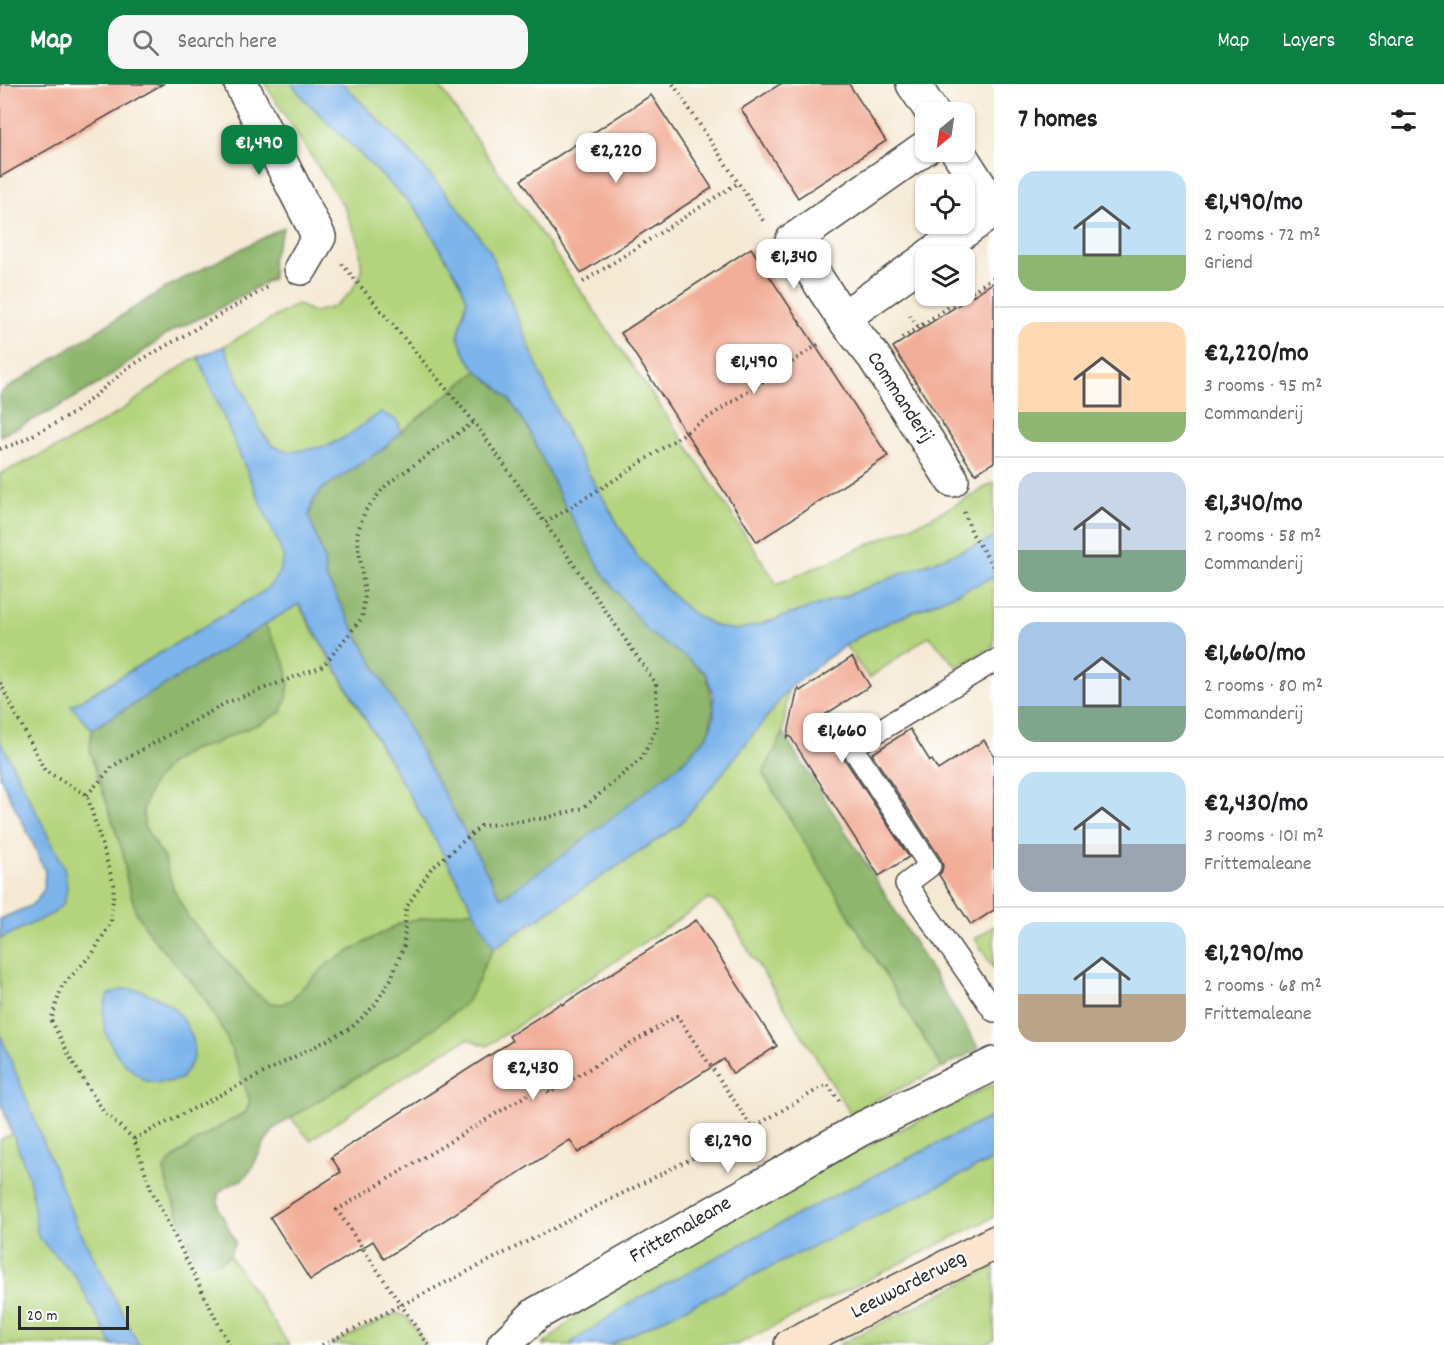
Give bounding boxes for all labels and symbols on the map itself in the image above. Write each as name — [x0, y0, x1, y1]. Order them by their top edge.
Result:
north arrow — [915, 102, 975, 162]
pin: €1,490 — [210, 125, 308, 176]
pin: €2,220 — [567, 133, 665, 184]
pin: €1,340 — [745, 239, 843, 290]
pin: €1,490 — [705, 344, 803, 395]
street label: Commanderij — [858, 346, 940, 450]
pin: €1,660 — [793, 713, 891, 764]
pin: €2,430 — [484, 1050, 582, 1101]
pin: €1,290 — [679, 1123, 777, 1174]
street label: Frittemaleane — [625, 1190, 737, 1272]
street label: Leeuwarderweg — [846, 1244, 972, 1328]
scale bar — [18, 1303, 129, 1330]

